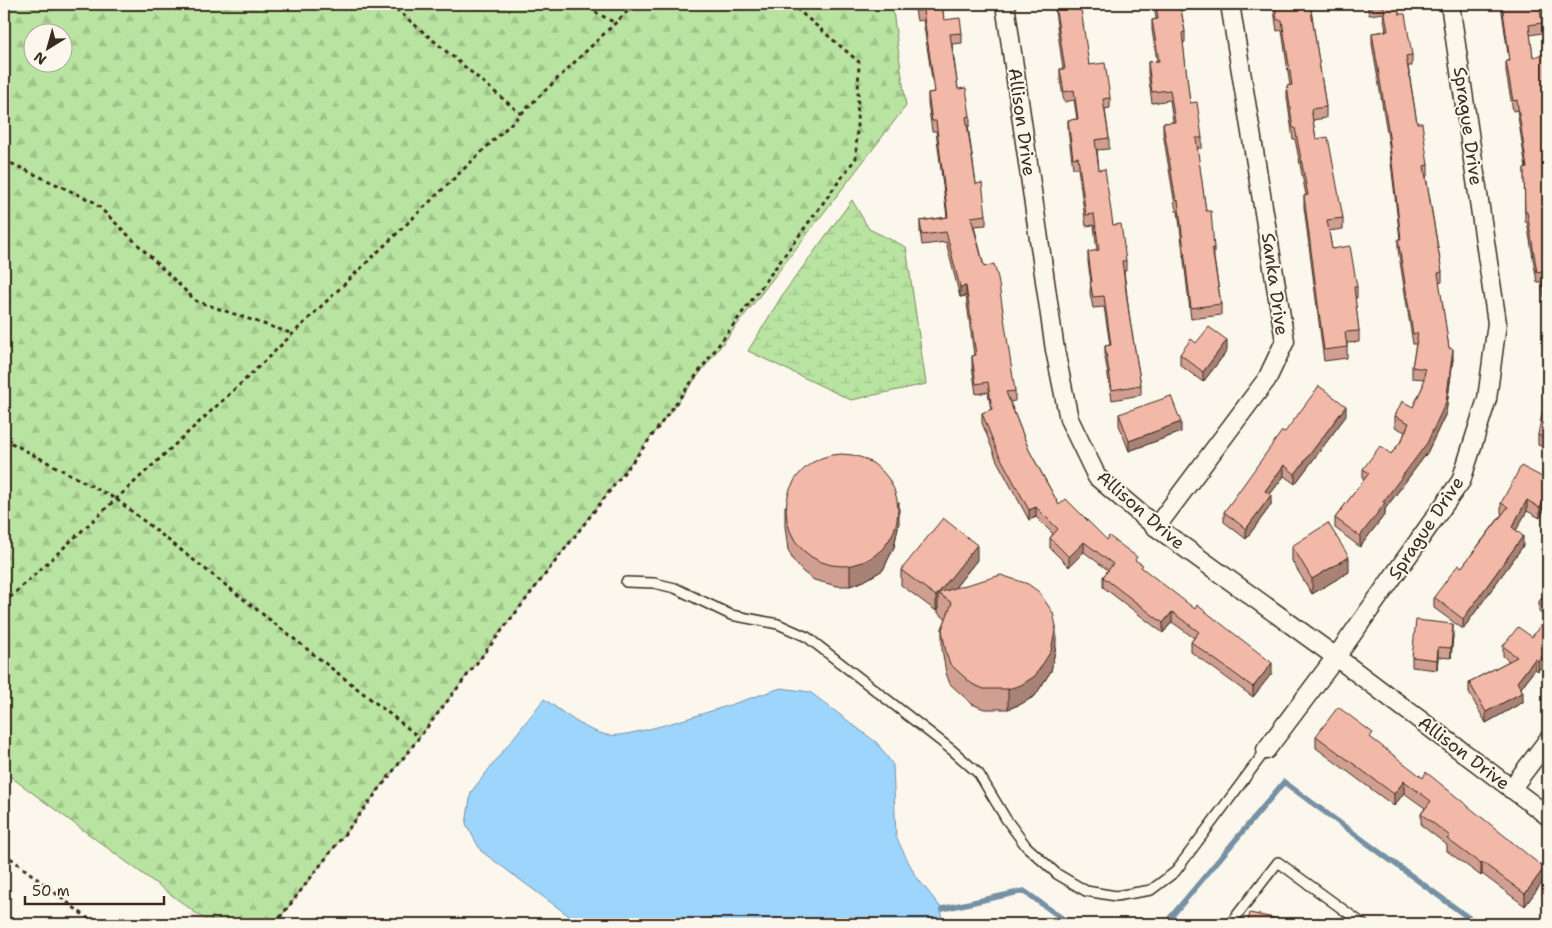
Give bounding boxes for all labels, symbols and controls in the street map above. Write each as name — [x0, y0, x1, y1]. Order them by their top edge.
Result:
north arrow — [22, 22, 72, 72]
text: N — [30, 48, 50, 69]
street label: Sprague Drive — [1448, 65, 1488, 187]
street label: Allison Drive — [1003, 66, 1041, 178]
street label: Sanka Drive — [1256, 231, 1294, 337]
street label: Allison Drive — [1092, 465, 1190, 555]
street label: Sprague Drive — [1383, 472, 1469, 584]
street label: Allison Drive — [1413, 711, 1515, 795]
scale bar — [25, 873, 164, 905]
text: 50 m — [32, 881, 70, 901]

